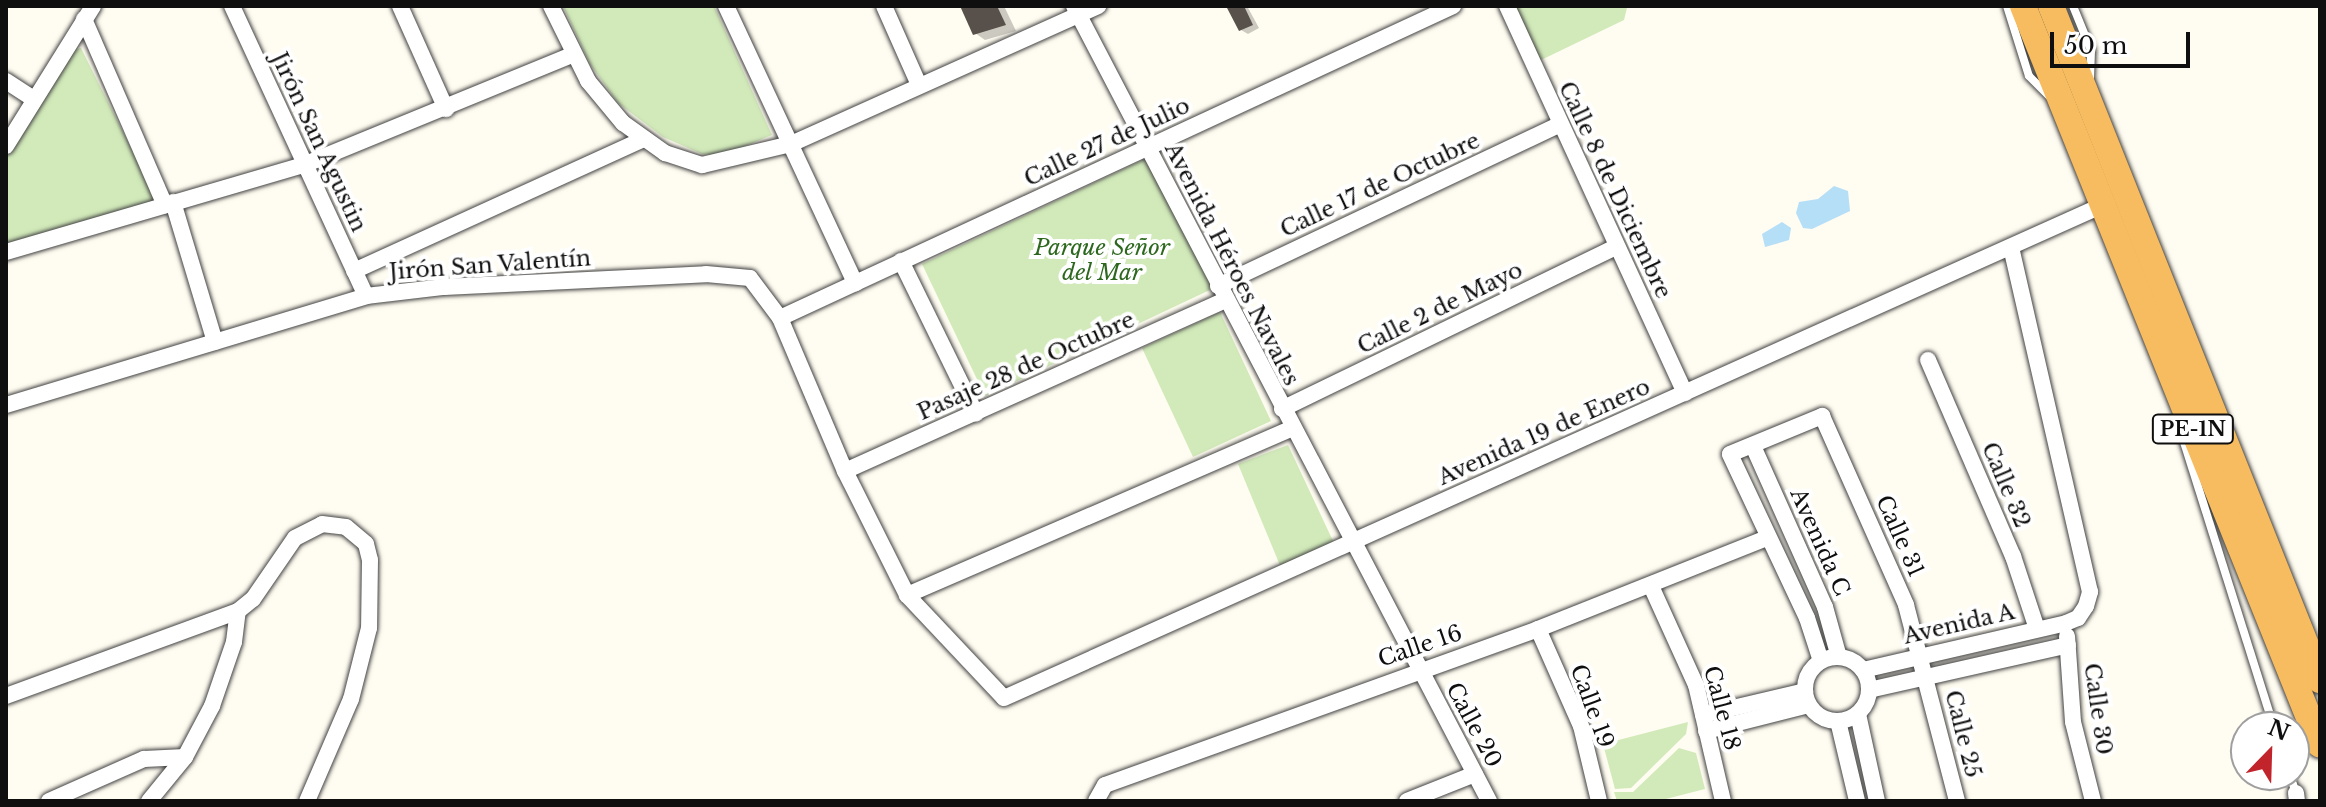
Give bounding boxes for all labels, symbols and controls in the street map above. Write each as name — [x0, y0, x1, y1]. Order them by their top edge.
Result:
scale bar — [2054, 16, 2194, 66]
text: 50 m — [2064, 31, 2127, 60]
street label: Jirón San Agustin — [266, 48, 372, 236]
street label: Calle 8 de Diciembre — [1553, 77, 1677, 303]
street label: Calle 27 de Julio — [1020, 92, 1194, 192]
street label: Calle 17 de Octubre — [1276, 127, 1484, 243]
street label: Avenida Héroes Navales — [1159, 138, 1305, 390]
park label: Parque Señor del Mar — [1034, 234, 1170, 286]
street label: Jirón San Valentín — [388, 245, 592, 285]
street label: Calle 2 de Mayo — [1353, 257, 1527, 359]
street label: Pasaje 28 de Octubre — [913, 306, 1139, 426]
street label: Avenida 19 de Enero — [1434, 373, 1654, 491]
road number: PE-1N — [2151, 413, 2235, 445]
street label: Calle 32 — [1976, 438, 2036, 532]
street label: Avenida C — [1785, 484, 1855, 600]
street label: Calle 31 — [1870, 491, 1930, 581]
street label: Avenida A — [1900, 598, 2018, 650]
street label: Calle 16 — [1375, 619, 1465, 673]
street label: Calle 19 — [1565, 661, 1619, 751]
street label: Calle 30 — [2079, 661, 2117, 757]
street label: Calle 18 — [1698, 663, 1746, 753]
street label: Calle 20 — [1441, 678, 1507, 772]
street label: Calle 25 — [1939, 688, 1987, 780]
north arrow — [2230, 711, 2310, 791]
text: N — [2264, 714, 2294, 747]

